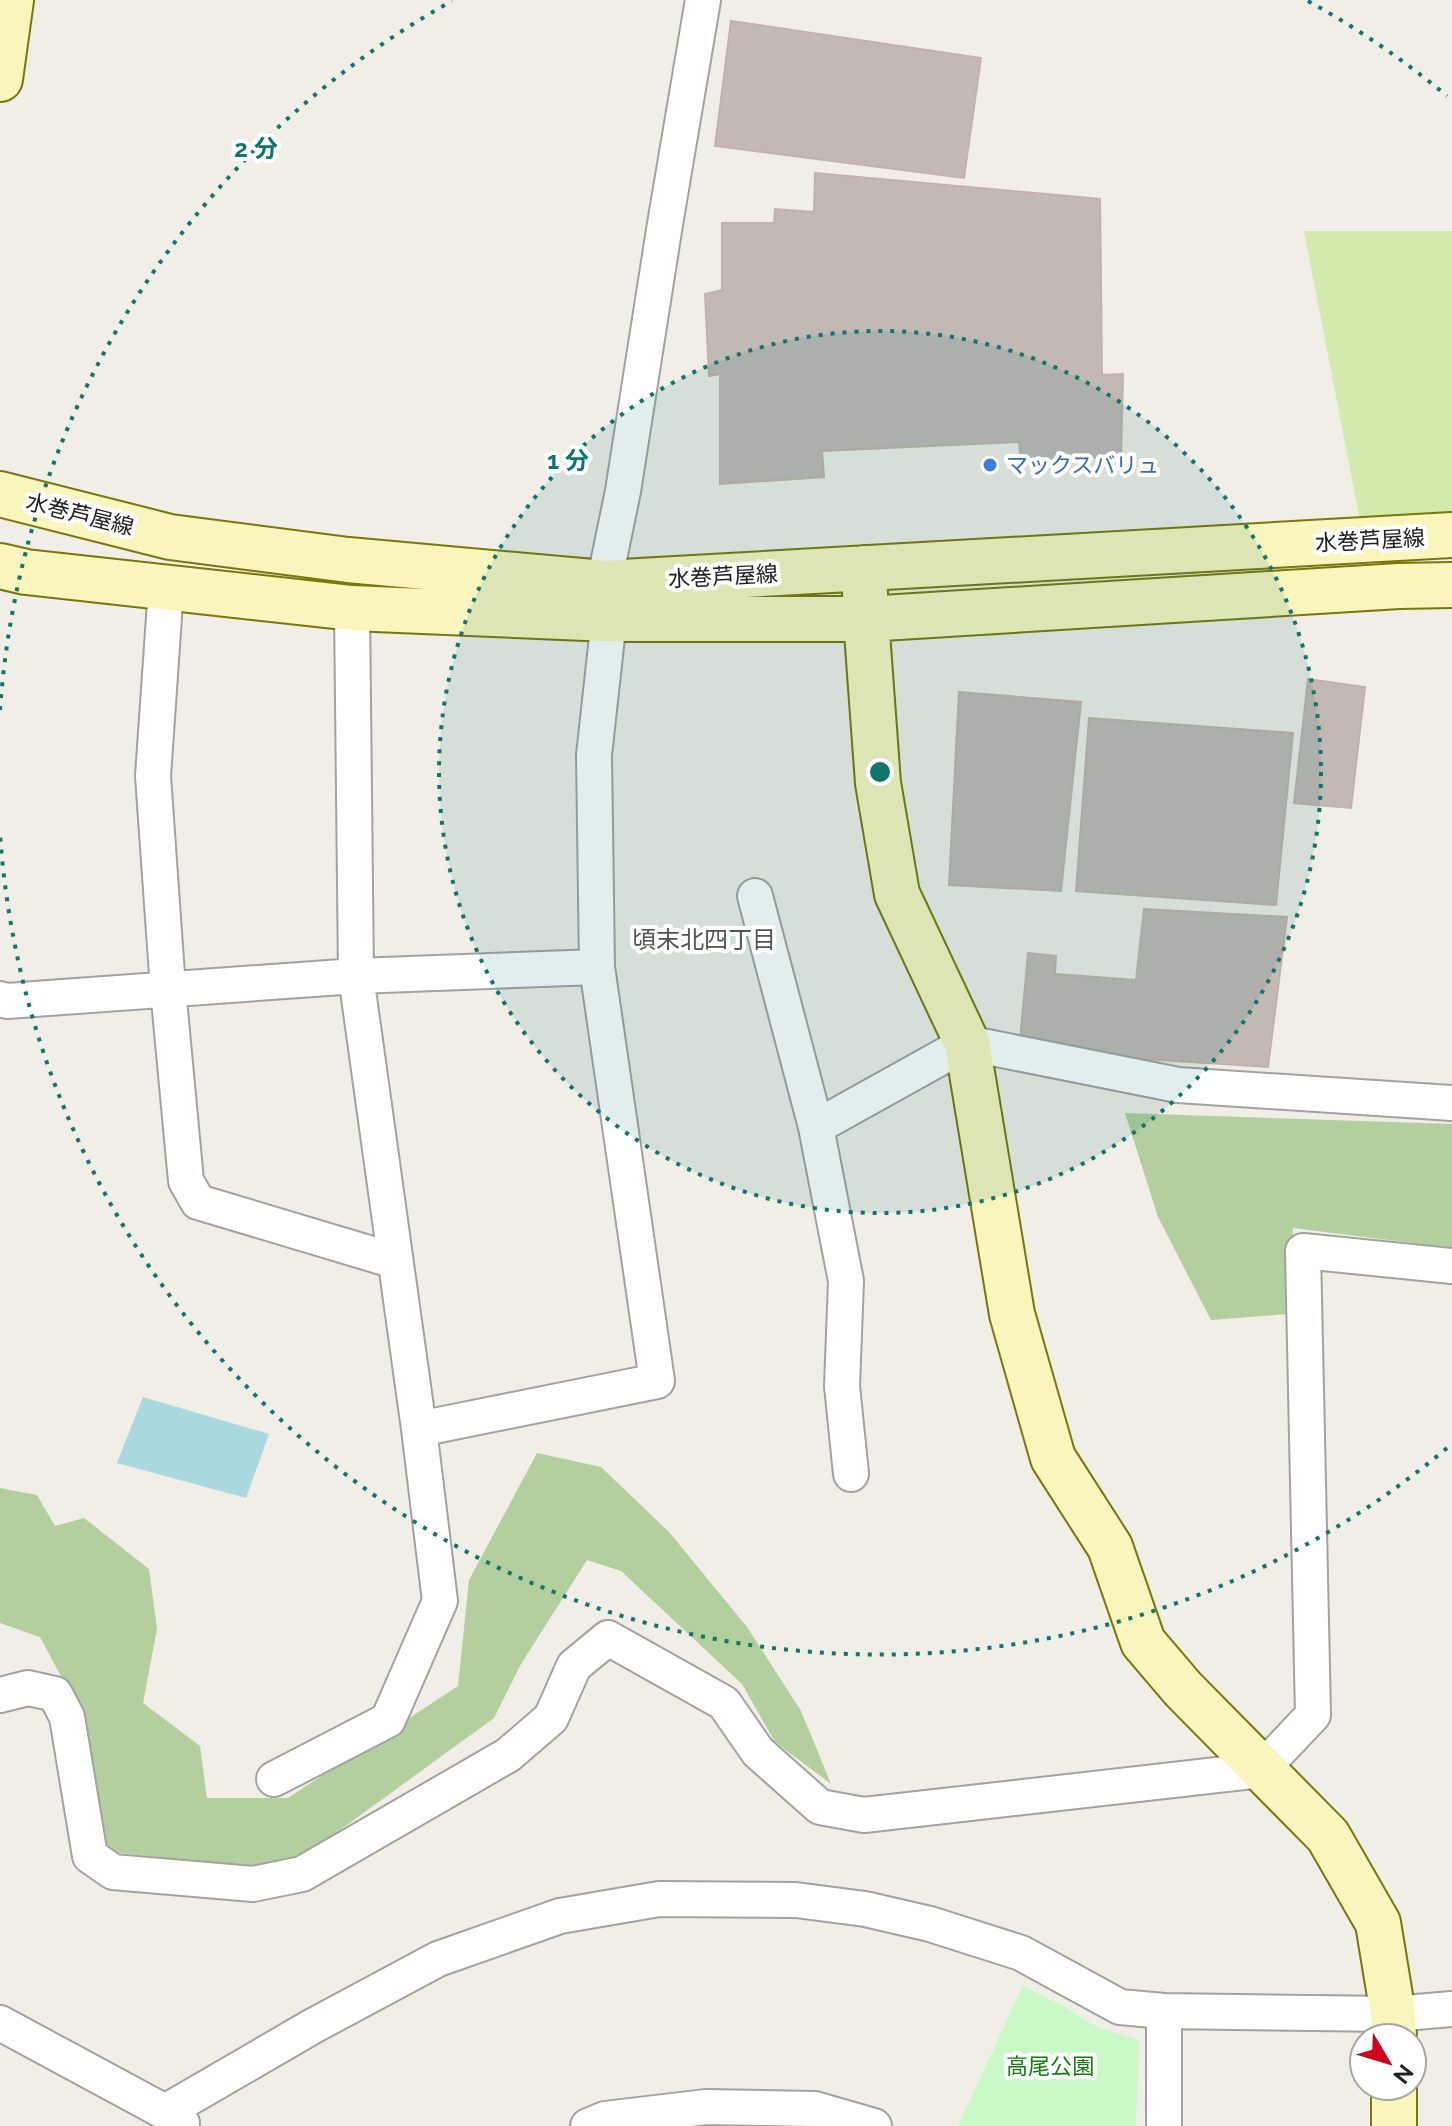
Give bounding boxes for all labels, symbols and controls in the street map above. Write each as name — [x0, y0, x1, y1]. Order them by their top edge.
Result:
text: 2 分 — [234, 134, 278, 163]
text: 1 分 — [547, 446, 589, 475]
place label: マックスバリュ — [1006, 452, 1159, 478]
marker: マックスバリュ — [981, 456, 999, 474]
street label: 水巻芦屋線 — [23, 488, 137, 540]
street label: 水巻芦屋線 — [1314, 524, 1426, 556]
street label: 水巻芦屋線 — [667, 560, 779, 592]
centre of rings — [866, 758, 894, 786]
district label: 頃末北四丁目 — [632, 925, 776, 954]
north arrow — [1348, 2022, 1428, 2102]
park label: 高尾公園 — [1006, 2053, 1094, 2079]
text: N — [1388, 2060, 1419, 2089]

